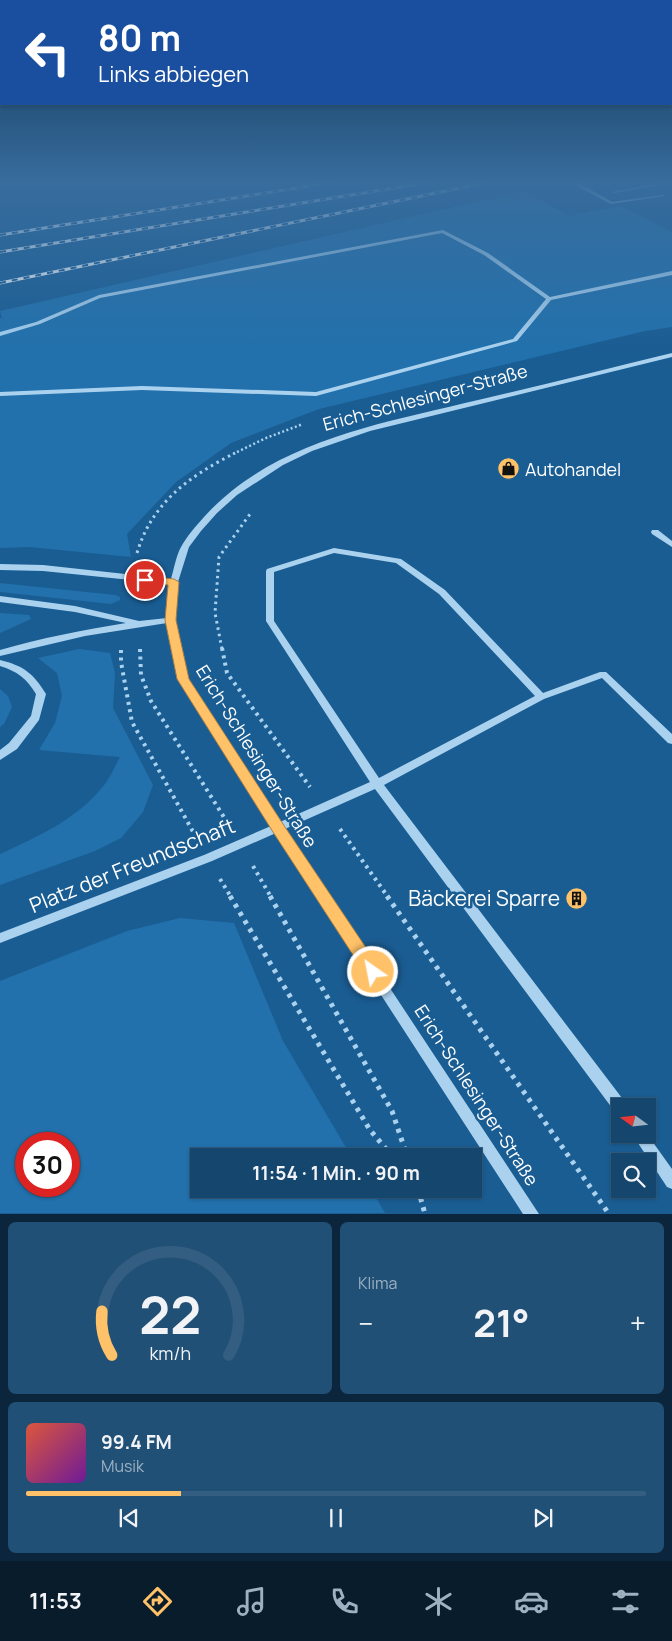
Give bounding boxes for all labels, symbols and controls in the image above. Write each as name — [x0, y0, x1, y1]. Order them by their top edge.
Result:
text: 80 m — [98, 14, 181, 62]
icon: left — [15, 20, 80, 85]
text: Links abbiegen — [98, 59, 249, 89]
street label: Erich-Schlesinger-Straße — [320, 358, 530, 436]
shop icon: Autohandel — [497, 457, 521, 481]
place label: Autohandel — [525, 457, 621, 481]
pin — [124, 559, 166, 601]
icon: arrive — [131, 566, 159, 594]
street label: Erich-Schlesinger-Straße — [191, 660, 323, 852]
street label: Platz der Freundschaft — [25, 811, 239, 919]
place label: Bäckerei Sparre — [408, 884, 560, 912]
building icon: Bäckerei Sparre — [564, 886, 588, 910]
position arrow — [346, 945, 398, 997]
street label: Erich-Schlesinger-Straße — [409, 1000, 545, 1190]
north arrow — [611, 1098, 656, 1142]
map controls — [611, 1098, 656, 1198]
speed limit sign: 30 — [15, 1132, 80, 1197]
button: search — [611, 1153, 656, 1198]
text: 11:54 · 1 Min. · 90 m — [252, 1160, 420, 1186]
text: Klima — [358, 1272, 397, 1294]
text: 22 — [139, 1279, 201, 1350]
text: 21° — [473, 1296, 530, 1348]
text: − — [358, 1304, 373, 1342]
text: + — [630, 1304, 646, 1342]
text: km/h — [149, 1341, 191, 1365]
text: 99.4 FM — [101, 1429, 172, 1455]
text: Musik — [101, 1455, 144, 1477]
icon: previous — [115, 1504, 143, 1532]
icon: pause — [322, 1504, 350, 1532]
icon: next — [529, 1504, 557, 1532]
icon: directions — [140, 1584, 175, 1619]
icon: music — [234, 1584, 269, 1619]
icon: phone — [327, 1584, 362, 1619]
icon: climate — [421, 1584, 456, 1619]
icon: car — [514, 1584, 549, 1619]
icon: filters — [608, 1584, 643, 1619]
text: 11:53 — [29, 1586, 82, 1616]

